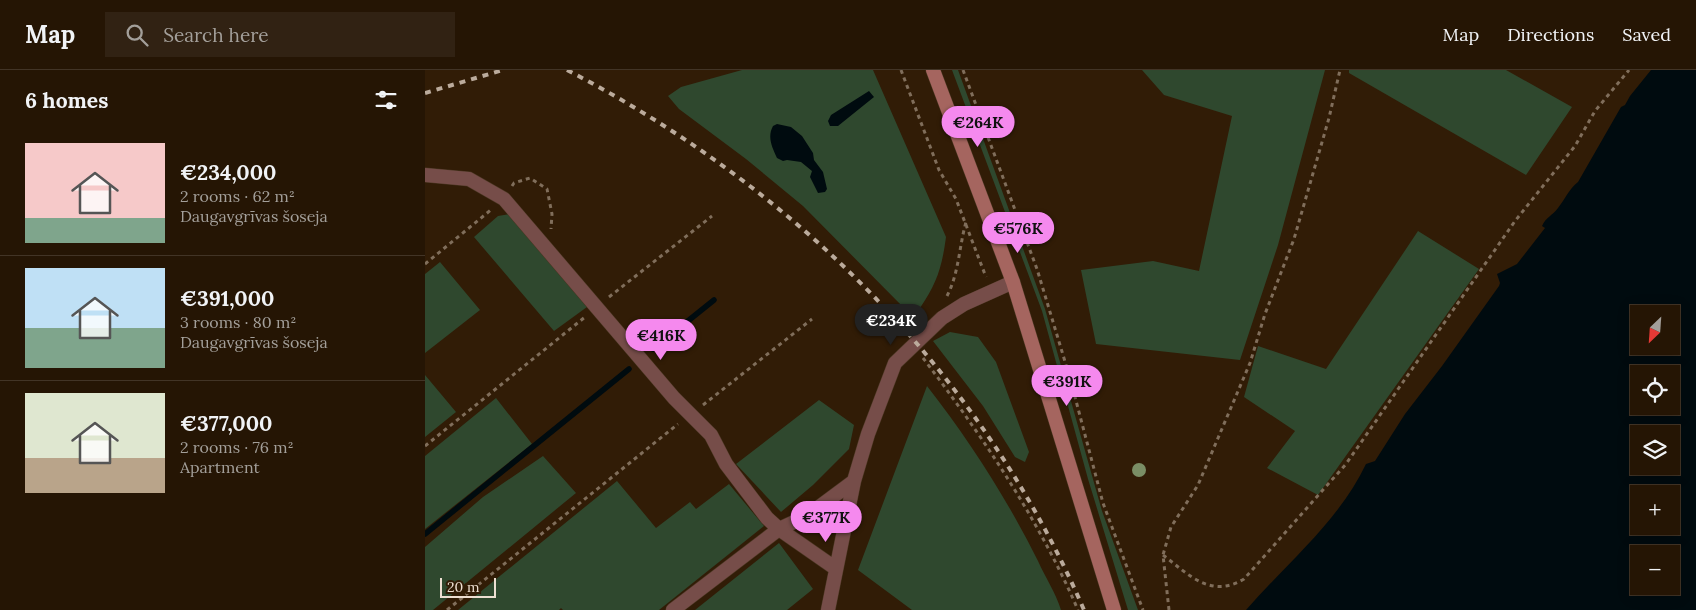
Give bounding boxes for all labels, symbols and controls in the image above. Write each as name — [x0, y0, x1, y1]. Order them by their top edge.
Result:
search box — [105, 12, 455, 57]
text: Map — [25, 19, 75, 50]
icon: search — [123, 21, 151, 49]
text: Search here — [163, 23, 269, 47]
text: Map — [1443, 23, 1479, 46]
text: Directions — [1507, 23, 1594, 46]
text: Saved — [1622, 23, 1671, 46]
icon: filters — [372, 86, 400, 114]
text: 6 homes — [25, 87, 108, 114]
pin: €264K — [943, 106, 1013, 148]
text: €264K — [953, 112, 1003, 132]
text: €234,000 — [180, 159, 276, 186]
icon: home — [65, 163, 125, 223]
text: 2 rooms · 62 m² — [180, 186, 295, 206]
text: Daugavgrīvas šoseja — [180, 206, 328, 226]
pin: €576K — [983, 212, 1053, 254]
text: €576K — [993, 218, 1043, 238]
text: €391,000 — [180, 285, 274, 312]
icon: home — [65, 288, 125, 348]
pin: €234K — [856, 304, 926, 346]
north arrow — [1630, 305, 1680, 355]
map controls — [1630, 305, 1680, 595]
text: €234K — [866, 310, 916, 330]
text: 3 rooms · 80 m² — [180, 312, 296, 332]
pin: €416K — [626, 318, 696, 361]
text: €416K — [637, 325, 685, 345]
text: Daugavgrīvas šoseja — [180, 332, 328, 352]
pin: €391K — [1032, 364, 1102, 407]
button: locate — [1630, 365, 1680, 415]
text: €391K — [1042, 371, 1092, 391]
text: €377,000 — [180, 410, 272, 437]
icon: home — [65, 413, 125, 473]
button: layers — [1630, 425, 1680, 475]
text: 2 rooms · 76 m² — [180, 437, 294, 457]
text: Apartment — [180, 457, 260, 477]
button: + — [1630, 485, 1680, 535]
pin: €377K — [791, 500, 861, 543]
text: €377K — [802, 507, 850, 527]
button: − — [1630, 545, 1680, 595]
scale bar — [440, 575, 496, 598]
text: 20 m — [447, 578, 479, 596]

